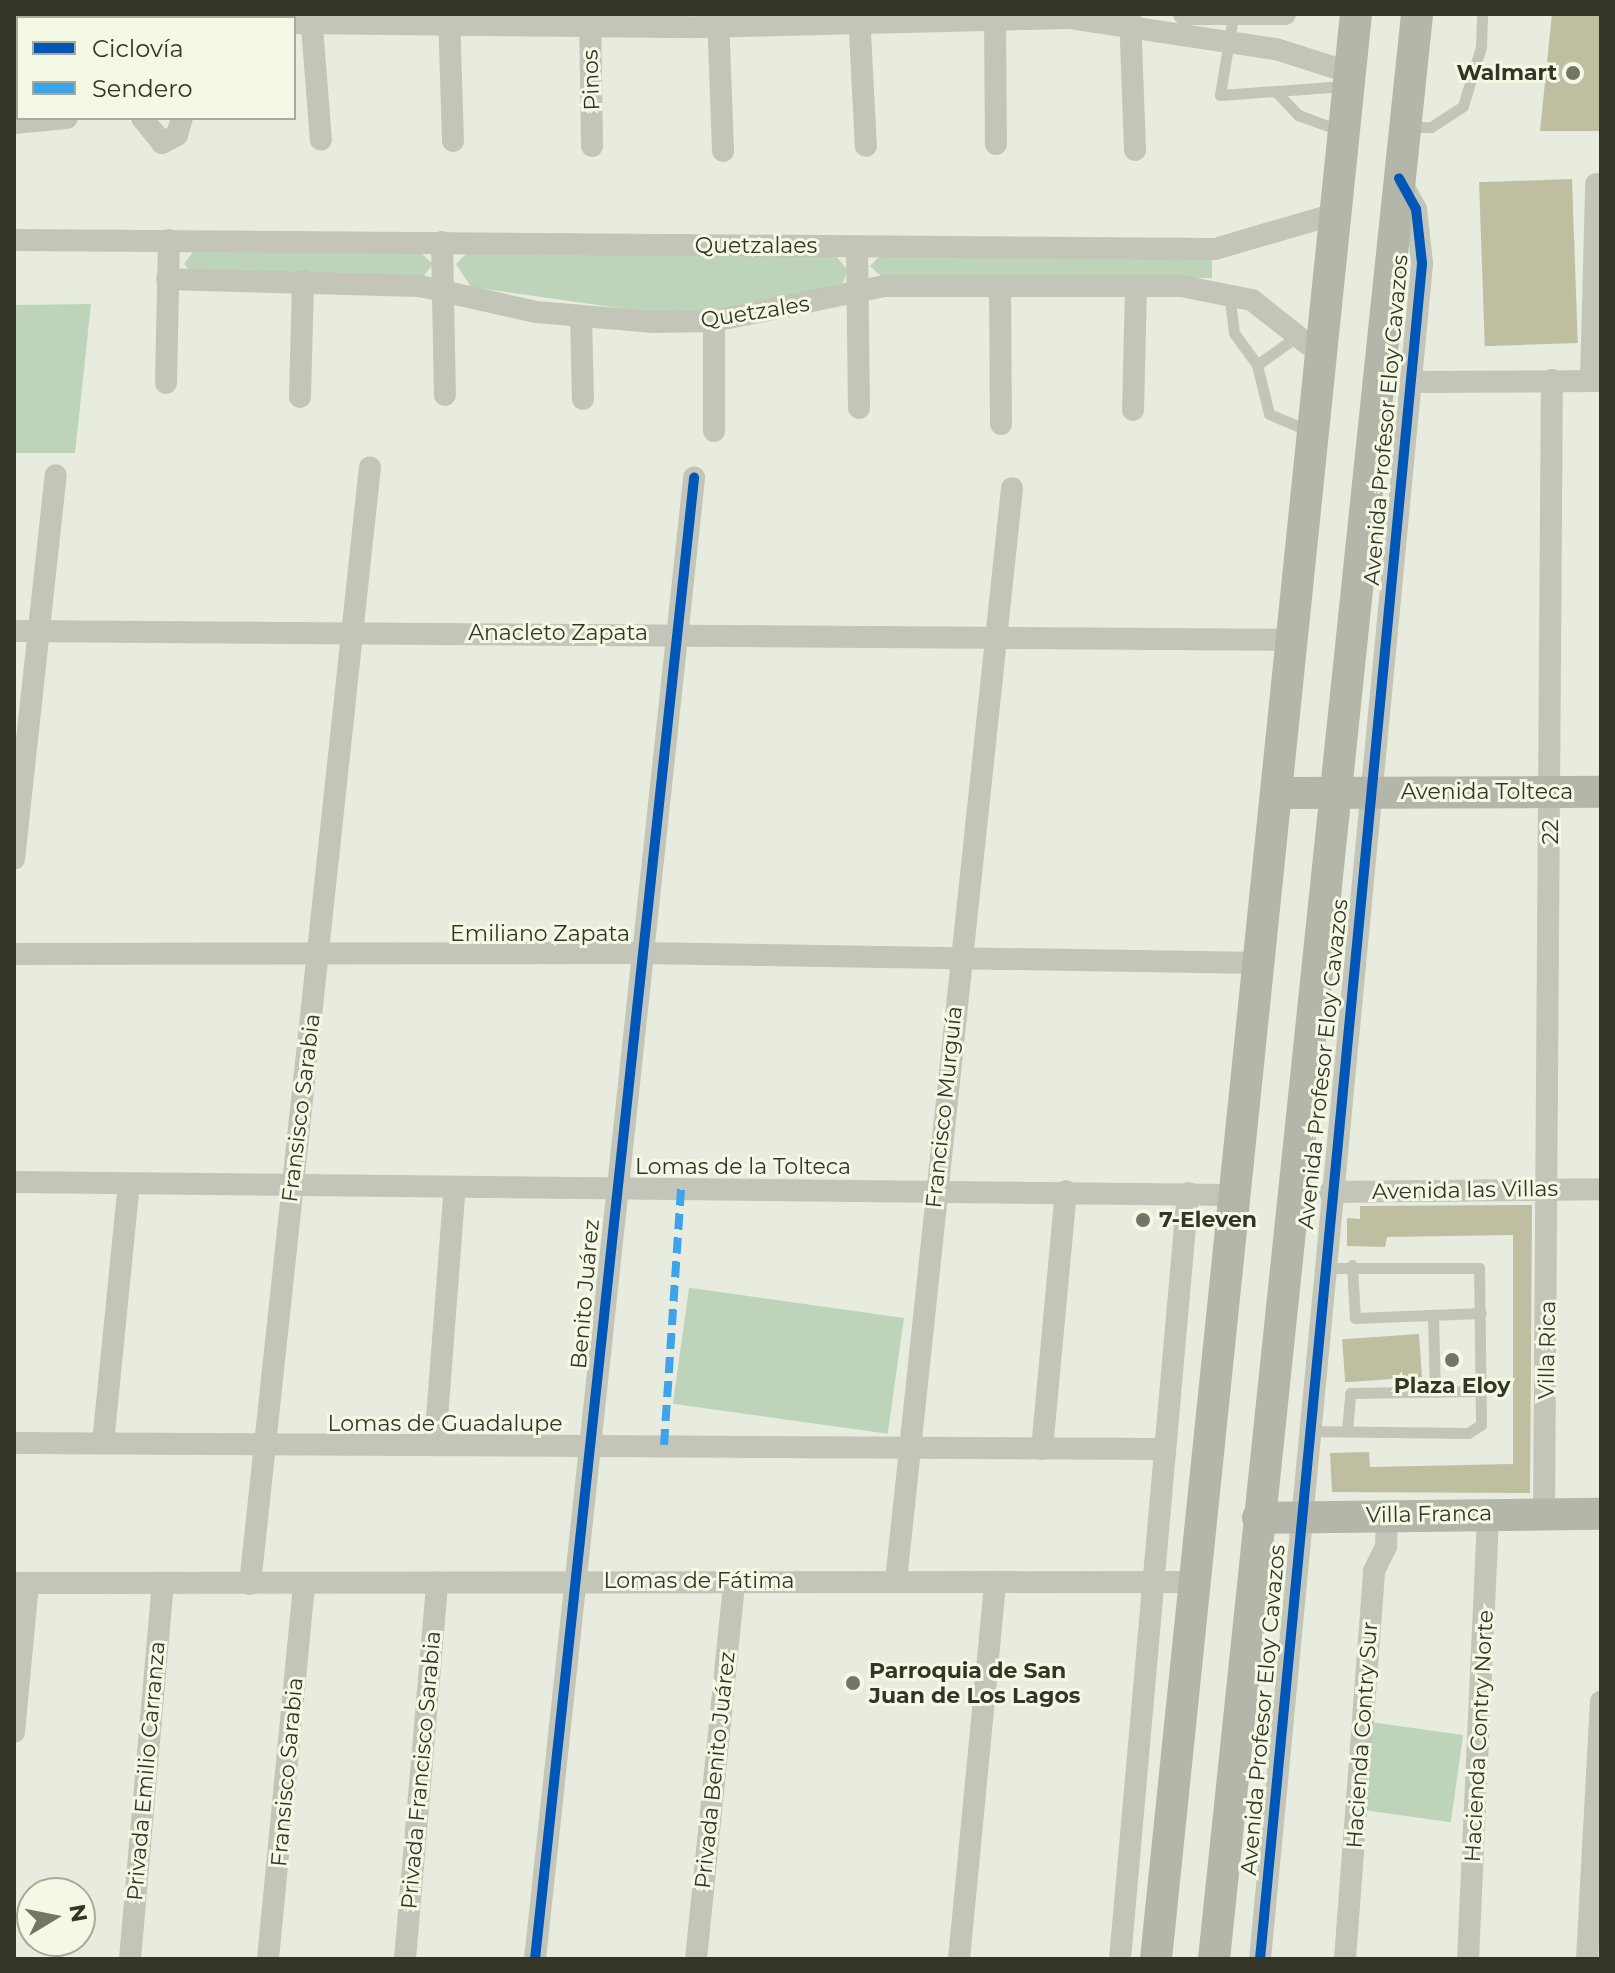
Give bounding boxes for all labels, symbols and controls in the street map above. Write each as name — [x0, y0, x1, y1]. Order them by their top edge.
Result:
legend — [16, 16, 296, 120]
text: Ciclovía — [92, 34, 184, 63]
street label: Pinos — [577, 49, 605, 111]
place label: Walmart — [1456, 60, 1557, 86]
marker: Walmart — [1564, 64, 1582, 82]
text: Sendero — [92, 74, 193, 103]
street label: Quetzalaes — [695, 233, 817, 259]
street label: Avenida Profesor Eloy Cavazos — [1358, 254, 1414, 586]
street label: Quetzales — [699, 290, 811, 334]
street label: Anacleto Zapata — [468, 620, 648, 646]
street label: Avenida Tolteca — [1401, 779, 1573, 805]
street label: 22 — [1538, 820, 1564, 844]
street label: Avenida Profesor Eloy Cavazos — [1293, 898, 1353, 1230]
street label: Emiliano Zapata — [450, 921, 630, 947]
street label: Francisco Murguía — [920, 1005, 968, 1209]
street label: Fransisco Sarabia — [276, 1012, 326, 1204]
street label: Lomas de la Tolteca — [635, 1154, 851, 1180]
street label: Avenida las Villas — [1372, 1175, 1558, 1205]
place label: 7-Eleven — [1159, 1207, 1257, 1233]
marker: 7-Eleven — [1134, 1211, 1152, 1229]
street label: Benito Juárez — [565, 1218, 605, 1370]
street label: Villa Rica — [1533, 1300, 1561, 1400]
marker: Plaza Eloy — [1443, 1351, 1461, 1369]
place label: Plaza Eloy — [1394, 1373, 1510, 1399]
street label: Lomas de Guadalupe — [328, 1411, 562, 1437]
street label: Villa Franca — [1366, 1500, 1492, 1528]
street label: Avenida Profesor Eloy Cavazos — [1235, 1544, 1291, 1876]
street label: Lomas de Fátima — [604, 1568, 794, 1594]
street label: Hacienda Contry Norte — [1459, 1609, 1499, 1863]
street label: Hacienda Contry Sur — [1341, 1621, 1383, 1849]
street label: Privada Francisco Sarabia — [396, 1630, 446, 1910]
street label: Privada Emilio Carranza — [122, 1640, 170, 1902]
street label: Privada Benito Juárez — [689, 1650, 741, 1890]
place label: Parroquia de San Juan de Los Lagos — [869, 1657, 1080, 1708]
marker: Parroquia de San Juan de Los Lagos — [844, 1674, 862, 1692]
street label: Fransisco Sarabia — [266, 1676, 308, 1868]
north arrow — [16, 1877, 96, 1957]
text: N — [63, 1902, 93, 1924]

